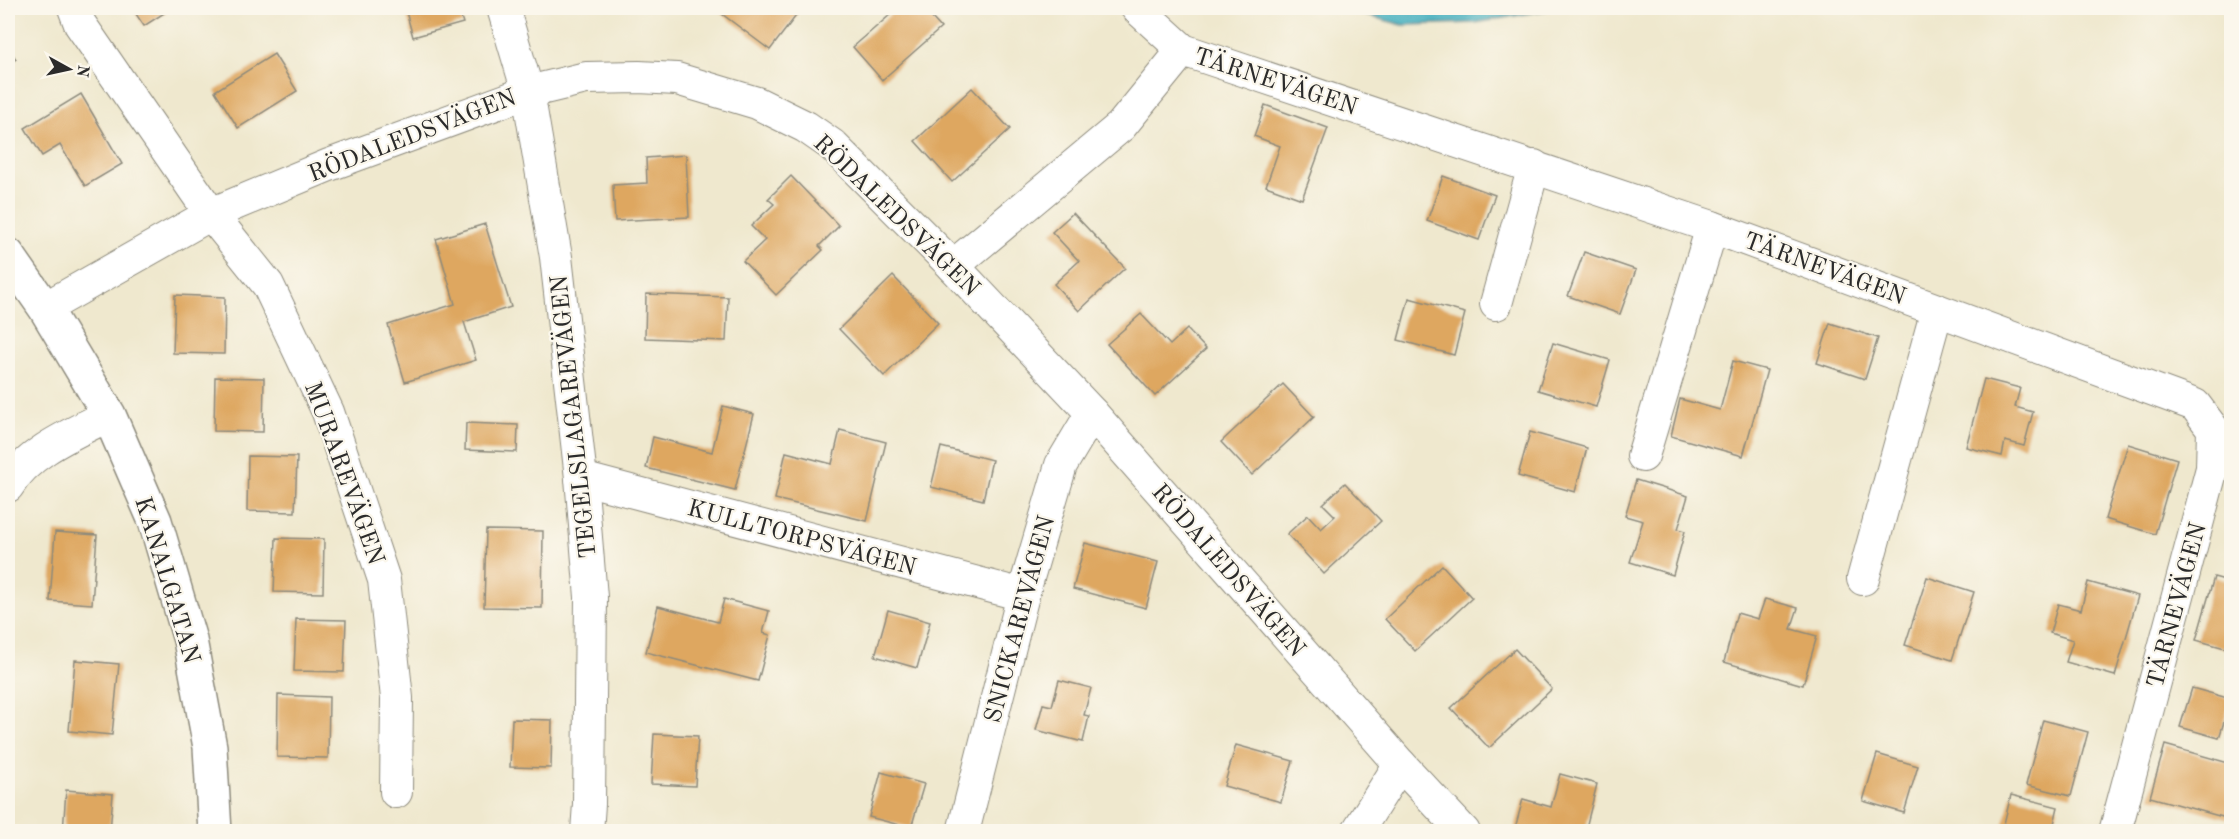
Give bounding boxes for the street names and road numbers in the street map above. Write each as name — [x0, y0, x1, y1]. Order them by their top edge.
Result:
street label: TÄRNEVÄGEN — [1191, 42, 1361, 121]
street label: RÖDALEDSVÄGEN — [304, 82, 520, 188]
street label: RÖDALEDSVÄGEN — [808, 128, 986, 302]
street label: TÄRNEVÄGEN — [1740, 227, 1909, 310]
street label: TEGELSLAGAREVÄGEN — [545, 274, 602, 560]
street label: MURAREVÄGEN — [299, 378, 390, 568]
street label: RÖDALEDSVÄGEN — [1146, 478, 1312, 662]
street label: KANALGATAN — [129, 494, 203, 667]
street label: KULLTORPSVÄGEN — [684, 494, 919, 581]
street label: SNICKAREVÄGEN — [979, 512, 1060, 726]
street label: TÄRNEVÄGEN — [2141, 519, 2212, 691]

